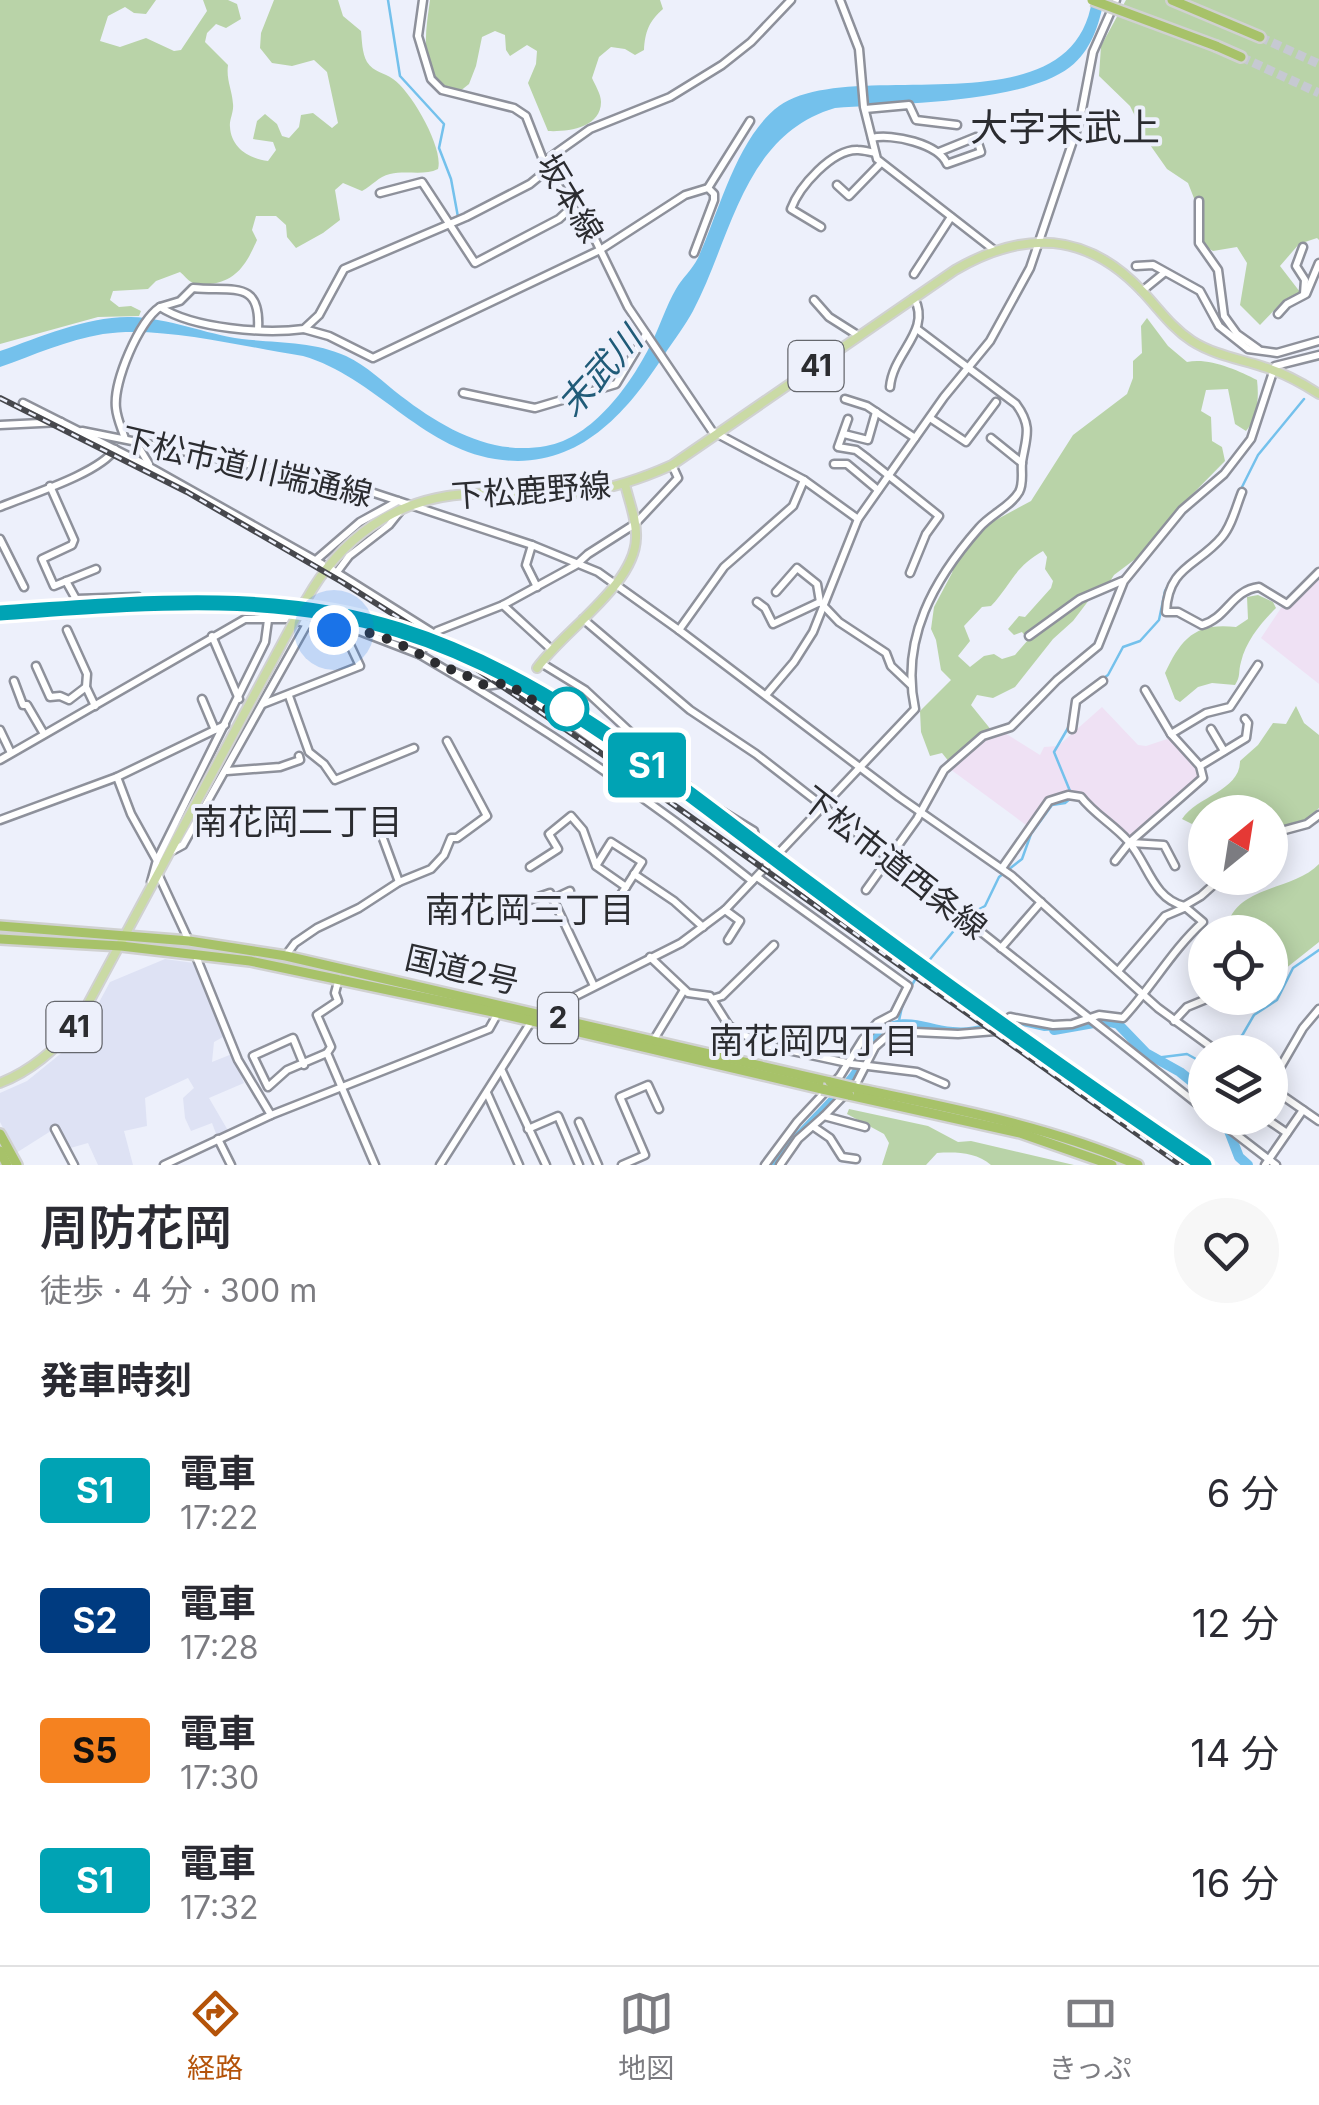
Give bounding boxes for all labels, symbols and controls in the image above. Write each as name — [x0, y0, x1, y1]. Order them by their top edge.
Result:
district label: 大字末武上 — [970, 104, 1160, 150]
street label: 坂本線 — [529, 147, 612, 249]
water label: 末武川 — [549, 315, 653, 424]
road number: 41 — [788, 341, 844, 391]
street label: 下松市道川端通線 — [118, 419, 376, 514]
street label: 下松鹿野線 — [450, 465, 612, 516]
your location — [309, 605, 359, 655]
unlabelled marker — [546, 688, 588, 730]
line badge: S1 — [602, 732, 692, 798]
text: S1 — [628, 744, 666, 786]
street label: 下松市道西条線 — [794, 778, 995, 947]
north arrow — [1188, 795, 1288, 895]
map controls — [1188, 795, 1288, 1135]
district label: 南花岡二丁目 — [193, 800, 403, 842]
district label: 南花岡三丁目 — [425, 888, 635, 930]
button: locate — [1188, 915, 1288, 1015]
street label: 国道2号 — [401, 938, 523, 1002]
road number: 2 — [538, 993, 578, 1043]
road number: 41 — [46, 1002, 102, 1052]
district label: 南花岡四丁目 — [709, 1019, 919, 1061]
button: layers — [1188, 1035, 1288, 1135]
text: 周防花岡 — [40, 1198, 232, 1257]
button: heart — [1174, 1198, 1279, 1303]
text: 徒歩 · 4 分 · 300 m — [40, 1271, 317, 1310]
text: 発車時刻 — [40, 1357, 192, 1403]
text: 電車 — [180, 1450, 256, 1496]
text: S1 — [76, 1469, 114, 1511]
text: 6 分 — [1207, 1470, 1279, 1516]
text: 17:22 — [180, 1498, 258, 1537]
text: 電車 — [180, 1580, 256, 1626]
text: S2 — [73, 1599, 117, 1641]
text: 12 分 — [1192, 1600, 1279, 1646]
text: 17:28 — [180, 1628, 259, 1667]
text: 電車 — [180, 1710, 256, 1756]
text: S5 — [72, 1729, 118, 1771]
text: 14 分 — [1190, 1730, 1279, 1776]
text: 17:30 — [180, 1758, 259, 1797]
text: 電車 — [180, 1840, 256, 1886]
text: S1 — [76, 1859, 114, 1901]
text: 16 分 — [1191, 1860, 1279, 1906]
text: 17:32 — [180, 1888, 259, 1927]
tab: 経路 — [187, 1986, 243, 2086]
tab: 地図 — [618, 1986, 674, 2086]
tab: きっぷ — [1049, 1986, 1132, 2086]

